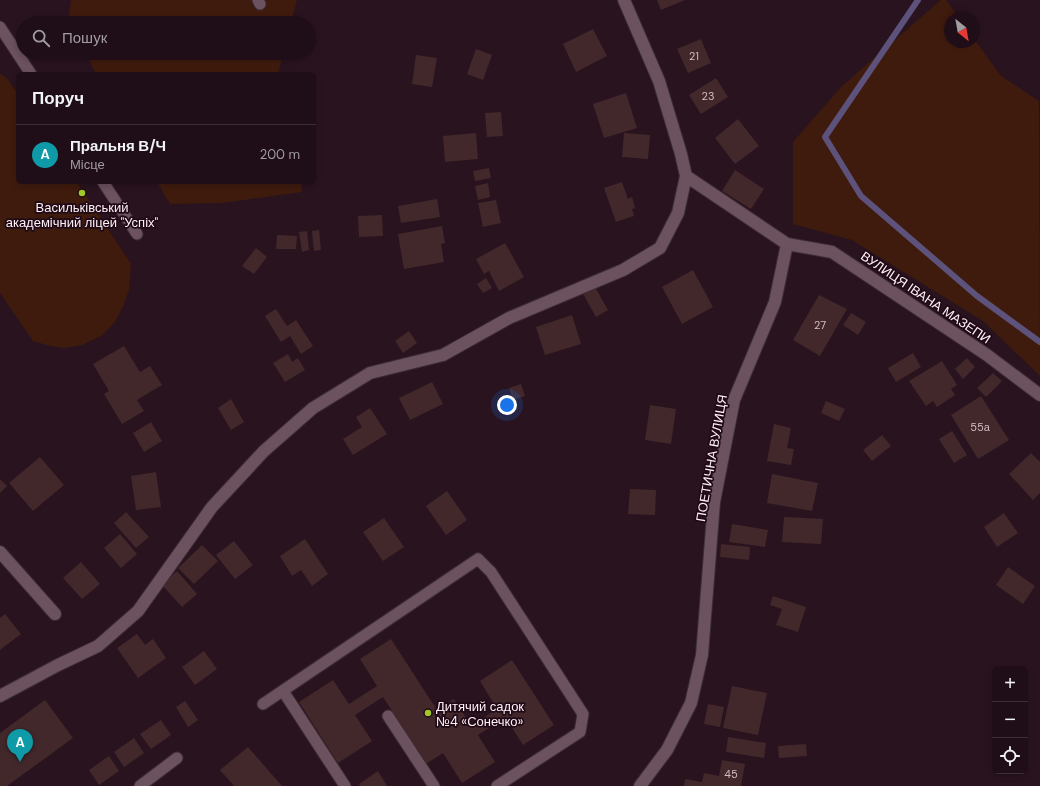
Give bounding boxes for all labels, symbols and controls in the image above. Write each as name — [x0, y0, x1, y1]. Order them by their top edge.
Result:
north arrow — [944, 12, 980, 48]
search box — [16, 16, 316, 60]
icon: search — [30, 27, 52, 49]
text: Пошук — [62, 28, 107, 48]
house number: 21 — [689, 49, 699, 63]
text: Поруч — [32, 87, 84, 109]
house number: 23 — [702, 89, 714, 103]
text: Пральня В/Ч — [70, 136, 166, 156]
text: A — [40, 146, 50, 163]
text: 200 m — [260, 146, 300, 163]
text: Місце — [70, 156, 105, 173]
marker: Васильківський академічний ліцей "Успіх" — [77, 188, 87, 198]
place label: Васильківський академічний ліцей "Успіх" — [6, 199, 159, 231]
street label: ВУЛИЦЯ ІВАНА МАЗЕПИ — [858, 248, 994, 347]
house number: 27 — [814, 318, 826, 332]
street label: ПОЕТИЧНА ВУЛИЦЯ — [692, 393, 731, 523]
your location — [497, 395, 517, 415]
house number: 55а — [970, 420, 991, 434]
map controls — [992, 666, 1028, 774]
button: + — [992, 666, 1028, 702]
place label: Дитячий садок №4 «Сонечко» — [436, 698, 524, 730]
button: − — [992, 702, 1028, 738]
marker: Дитячий садок №4 «Сонечко» — [423, 708, 433, 718]
pin: A — [7, 729, 33, 762]
button: locate — [992, 738, 1028, 774]
house number: 45 — [724, 767, 738, 781]

